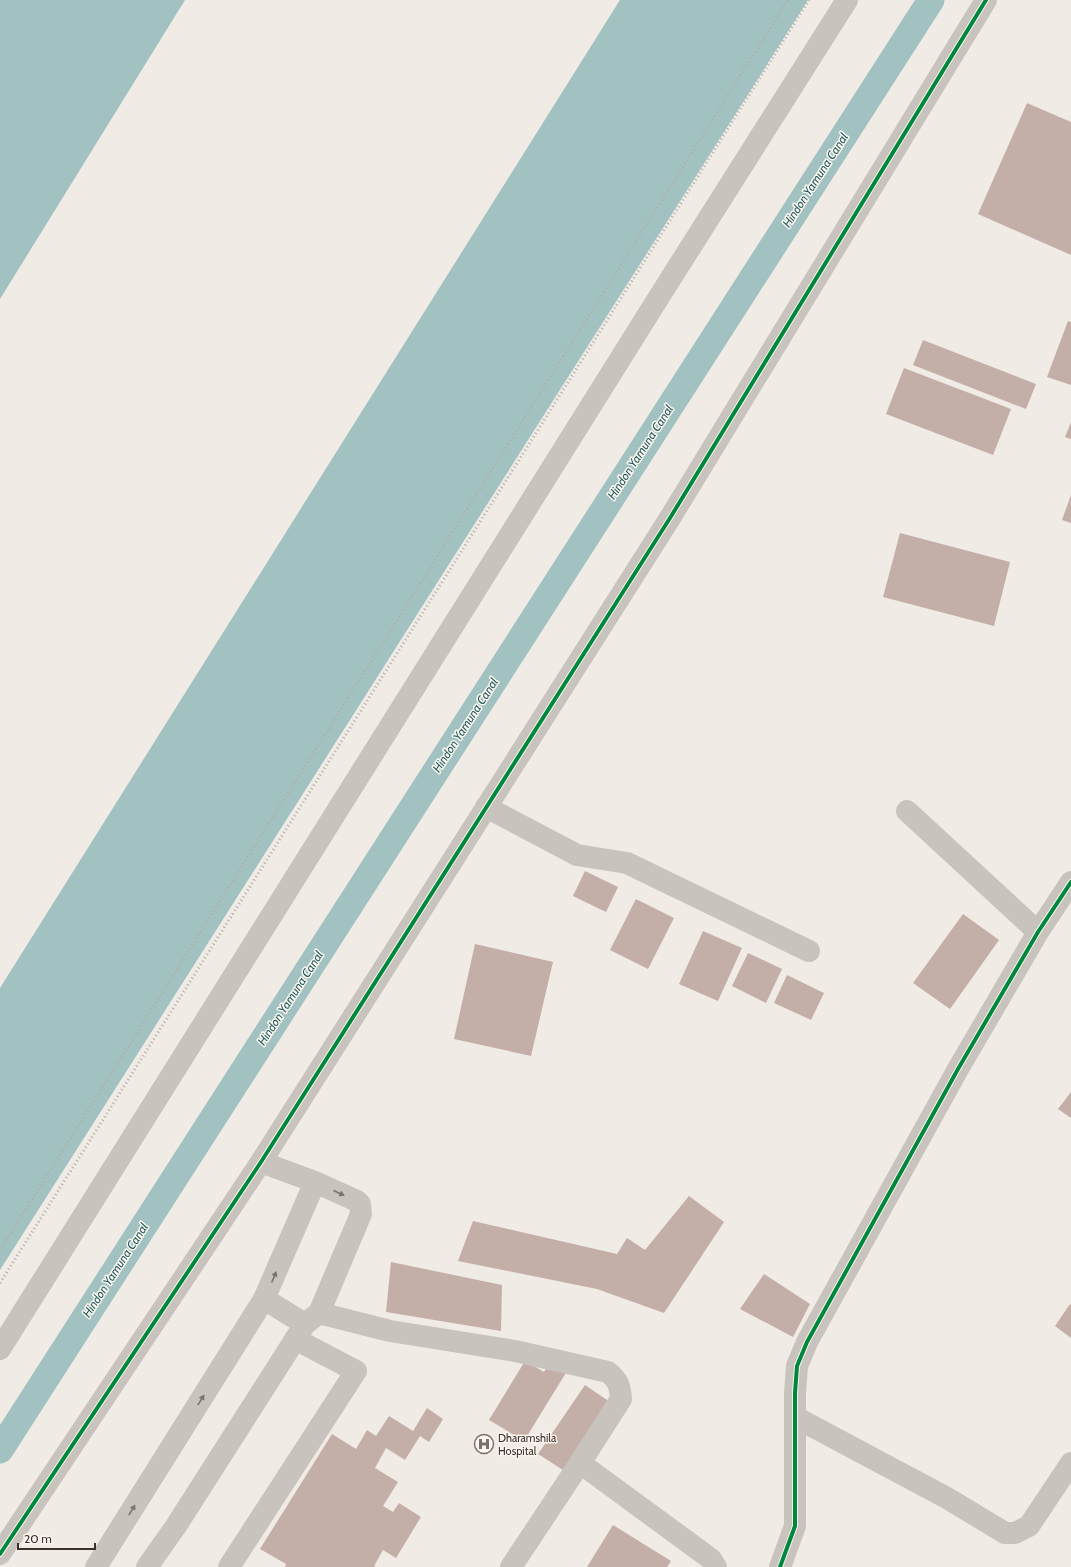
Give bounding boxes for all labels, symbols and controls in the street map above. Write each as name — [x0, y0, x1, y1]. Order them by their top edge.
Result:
water label: Hindon Yamuna Canal — [779, 130, 851, 230]
water label: Hindon Yamuna Canal — [604, 402, 676, 502]
water label: Hindon Yamuna Canal — [429, 675, 501, 775]
water label: Hindon Yamuna Canal — [254, 948, 326, 1048]
one-way arrow — [334, 1190, 345, 1196]
water label: Hindon Yamuna Canal — [79, 1220, 151, 1320]
one-way arrow — [271, 1271, 277, 1282]
one-way arrow — [197, 1395, 205, 1405]
place label: Dharamshila Hospital — [498, 1431, 557, 1458]
hospital icon: Dharamshila Hospital — [473, 1433, 495, 1455]
one-way arrow — [128, 1504, 135, 1516]
scale bar — [18, 1525, 95, 1551]
text: 20 m — [24, 1531, 52, 1546]

